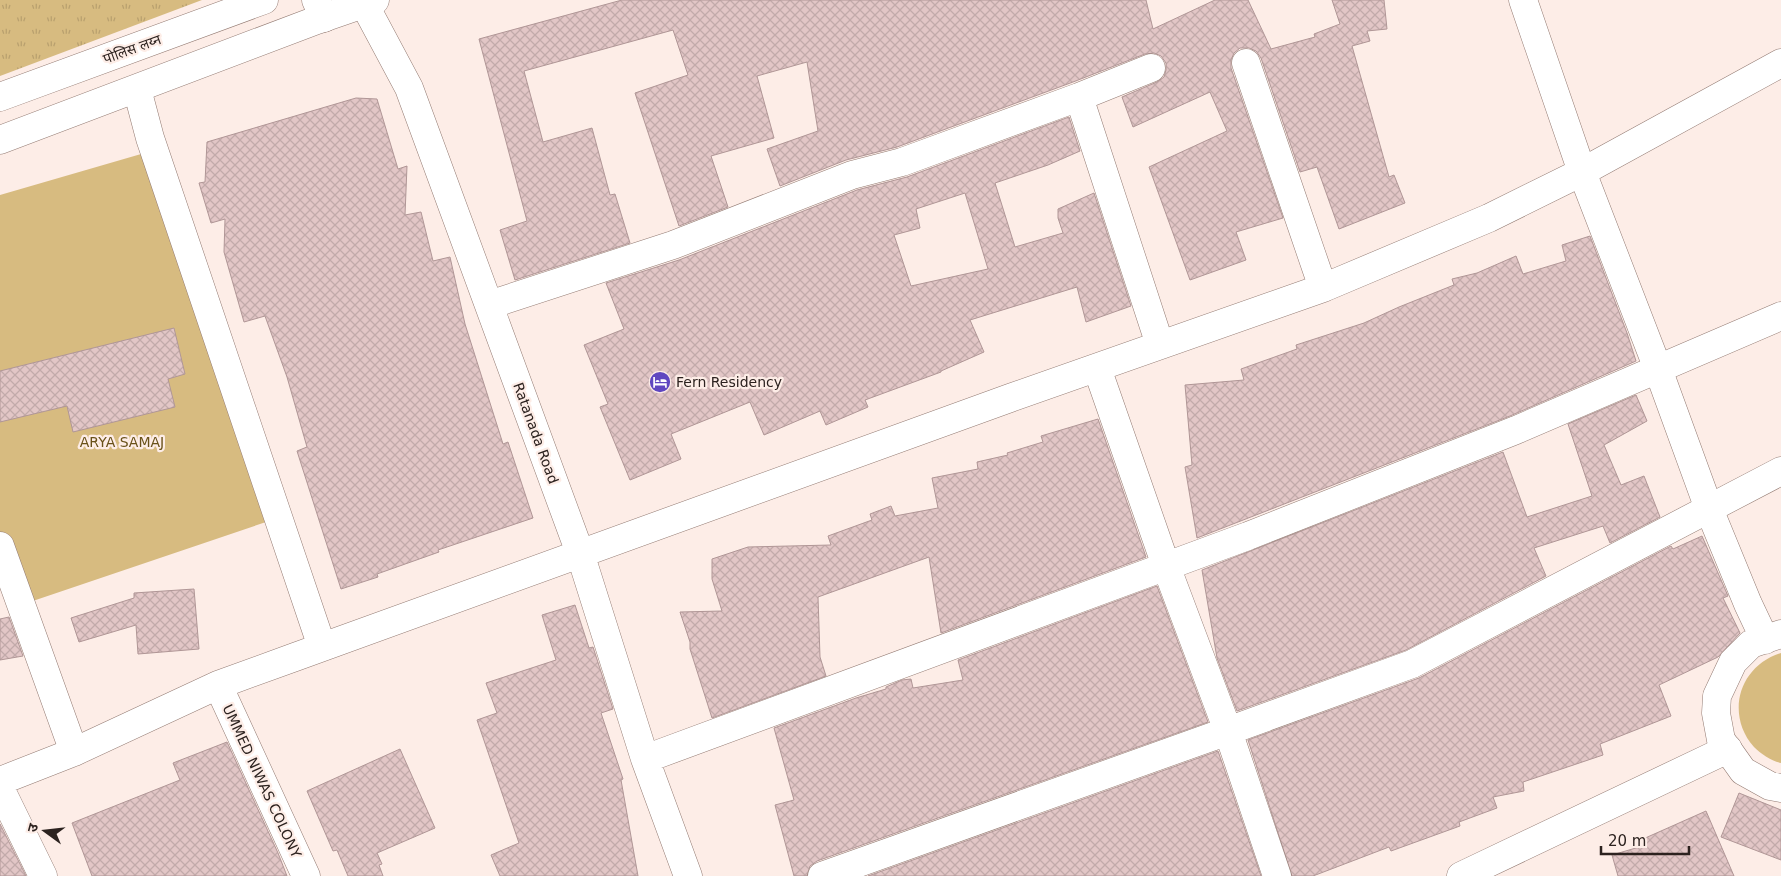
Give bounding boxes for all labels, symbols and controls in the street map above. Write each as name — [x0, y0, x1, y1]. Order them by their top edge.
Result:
street label: पोलिस लय्न — [101, 31, 163, 67]
hotel icon: Fern Residency — [648, 370, 672, 394]
place label: Fern Residency — [676, 374, 782, 390]
street label: Ratanada Road — [510, 380, 562, 486]
park label: ARYA SAMAJ — [80, 434, 164, 450]
street label: UMMED NIWAS COLONY — [219, 702, 305, 861]
north arrow — [20, 806, 70, 856]
text: उ — [24, 821, 41, 834]
scale bar — [1601, 824, 1688, 856]
text: 20 m — [1608, 832, 1646, 850]

